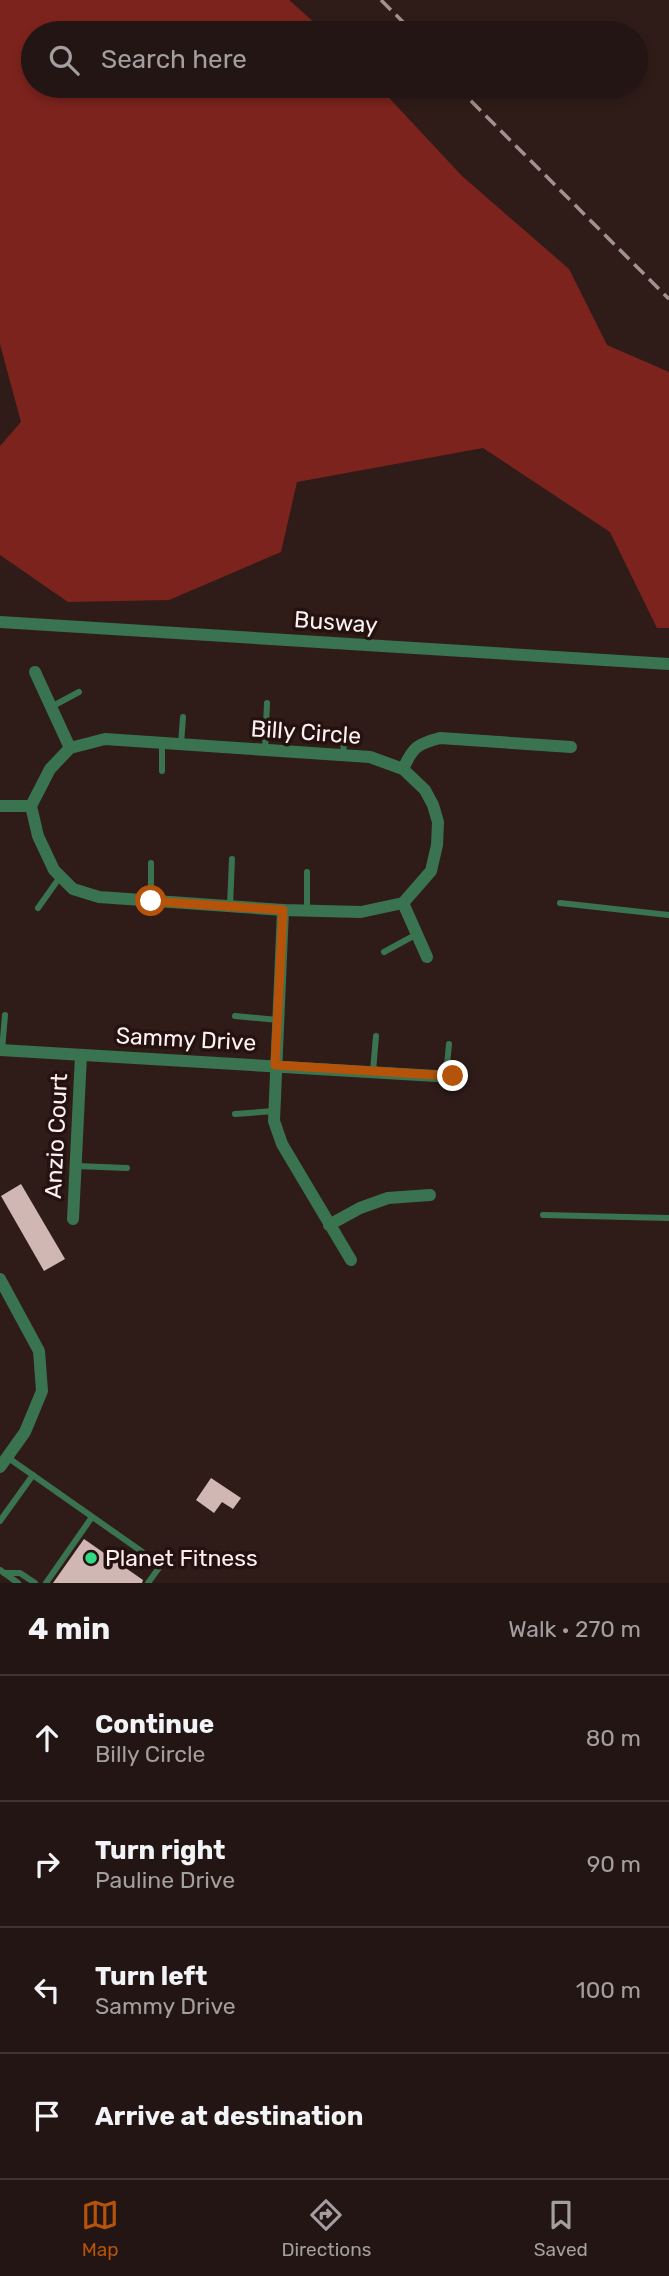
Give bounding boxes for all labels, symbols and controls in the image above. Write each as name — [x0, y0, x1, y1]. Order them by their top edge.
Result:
search box — [21, 21, 648, 98]
icon: search — [45, 41, 83, 79]
text: Search here — [101, 44, 247, 75]
street label: Busway — [293, 605, 379, 639]
street label: Billy Circle — [250, 714, 362, 750]
route start — [135, 885, 166, 916]
street label: Sammy Drive — [115, 1021, 257, 1057]
route end — [437, 1060, 468, 1091]
street label: Anzio Court — [39, 1073, 73, 1199]
place label: Planet Fitness — [105, 1544, 258, 1572]
marker: Planet Fitness — [83, 1550, 99, 1566]
text: 4 min — [28, 1611, 110, 1647]
text: Walk · 270 m — [508, 1615, 641, 1643]
text: Continue — [95, 1709, 214, 1740]
icon: ahead — [28, 1719, 66, 1757]
text: 80 m — [586, 1724, 641, 1752]
text: Billy Circle — [95, 1740, 205, 1768]
text: Turn right — [95, 1835, 225, 1866]
icon: right — [28, 1845, 66, 1883]
text: 90 m — [587, 1850, 641, 1878]
text: Pauline Drive — [95, 1866, 235, 1894]
text: Turn left — [95, 1961, 207, 1992]
icon: left — [28, 1971, 66, 2009]
text: 100 m — [576, 1976, 641, 2004]
text: Sammy Drive — [95, 1992, 236, 2020]
icon: arrive — [28, 2097, 66, 2135]
text: Arrive at destination — [95, 2101, 363, 2132]
tab: Map — [81, 2196, 119, 2261]
tab: Directions — [281, 2196, 371, 2261]
tab: Saved — [534, 2196, 588, 2261]

